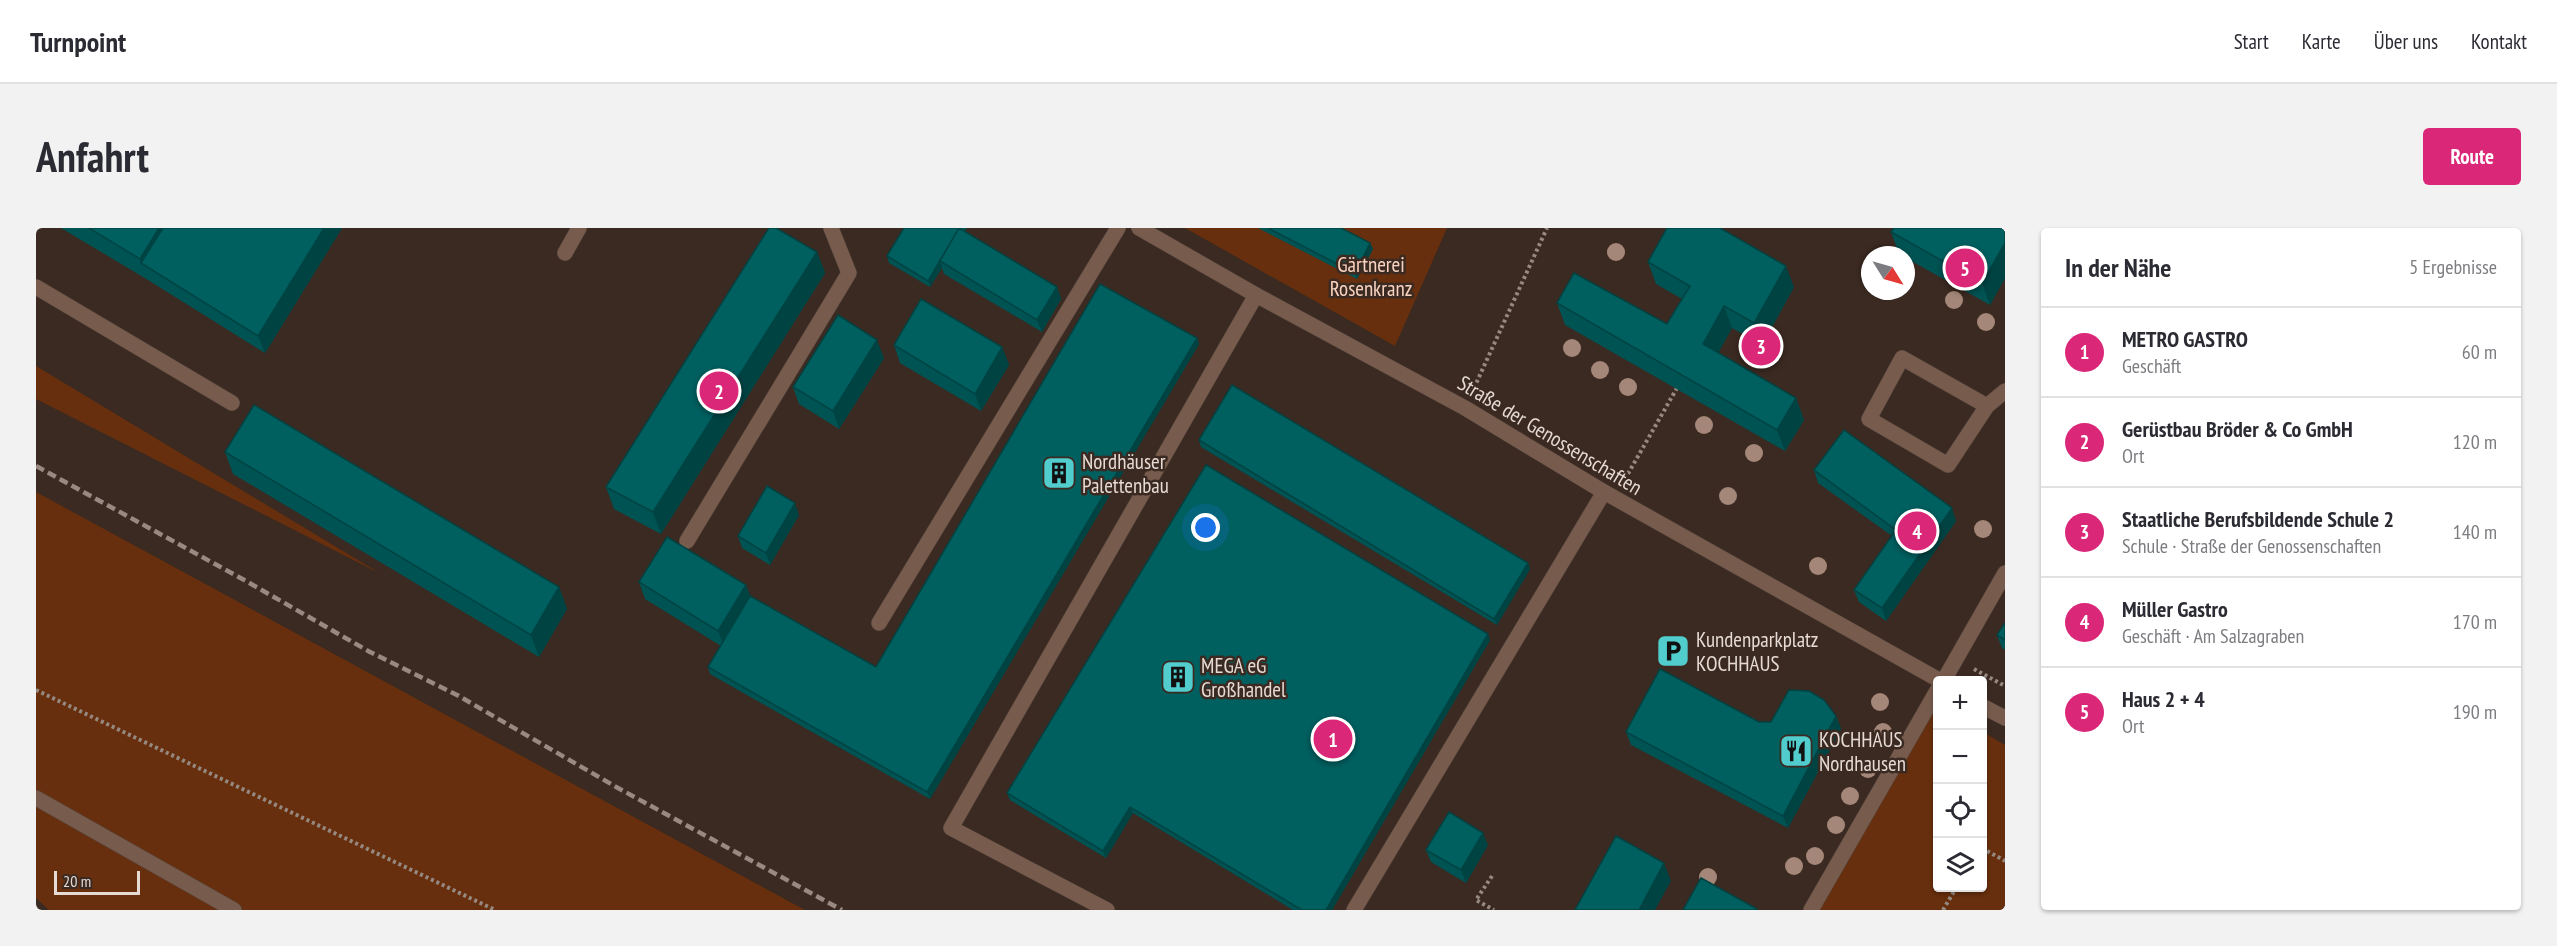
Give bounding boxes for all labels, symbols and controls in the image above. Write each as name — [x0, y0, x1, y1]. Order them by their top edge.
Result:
text: Turnpoint — [30, 23, 126, 60]
text: Start — [2234, 28, 2269, 55]
text: Karte — [2302, 28, 2341, 55]
text: Über uns — [2374, 28, 2438, 55]
text: Kontakt — [2471, 28, 2527, 55]
button: Route — [2423, 128, 2521, 185]
text: Anfahrt — [36, 129, 149, 184]
north arrow — [1861, 246, 1915, 300]
pin: 5 — [1946, 246, 1984, 291]
park label: Gärtnerei Rosenkranz — [1330, 251, 1412, 302]
text: In der Nähe — [2065, 251, 2171, 284]
text: 5 Ergebnisse — [2409, 254, 2497, 280]
pin: 3 — [1742, 324, 1780, 368]
text: METRO GASTRO — [2122, 325, 2248, 353]
text: 1 — [2080, 339, 2089, 365]
text: 60 m — [2462, 339, 2497, 365]
text: Geschäft — [2122, 353, 2181, 379]
pin: 2 — [700, 368, 738, 414]
street label: Straße der Genossenschaften — [1453, 369, 1647, 501]
text: Gerüstbau Bröder & Co GmbH — [2122, 415, 2353, 443]
text: 2 — [2080, 429, 2089, 455]
text: 120 m — [2453, 429, 2497, 455]
text: Ort — [2122, 443, 2144, 469]
place label: Nordhäuser Palettenbau — [1082, 448, 1169, 499]
building icon: Nordhäuser Palettenbau — [1041, 455, 1077, 491]
text: Staatliche Berufsbildende Schule 2 — [2122, 505, 2394, 533]
pin: 4 — [1898, 508, 1936, 554]
your location — [1191, 513, 1220, 542]
text: 3 — [2080, 519, 2089, 545]
text: 140 m — [2453, 519, 2497, 545]
text: Schule · Straße der Genossenschaften — [2122, 533, 2381, 559]
text: Müller Gastro — [2122, 595, 2228, 623]
text: 4 — [2080, 609, 2089, 635]
text: 170 m — [2453, 609, 2497, 635]
text: Geschäft · Am Salzagraben — [2122, 623, 2304, 649]
place label: Kundenparkplatz KOCHHAUS — [1696, 626, 1818, 677]
parking icon: Kundenparkplatz KOCHHAUS — [1655, 633, 1691, 669]
place label: MEGA eG Großhandel — [1201, 652, 1286, 703]
building icon: MEGA eG Großhandel — [1160, 659, 1196, 695]
map controls — [1933, 676, 1987, 892]
button: + — [1933, 676, 1987, 730]
text: Haus 2 + 4 — [2122, 685, 2205, 713]
text: 5 — [2080, 699, 2089, 725]
text: 190 m — [2453, 699, 2497, 725]
text: Ort — [2122, 713, 2144, 739]
pin: 1 — [1314, 716, 1352, 762]
place label: KOCHHAUS Nordhausen — [1819, 726, 1906, 777]
button: − — [1933, 730, 1987, 784]
restaurant icon: KOCHHAUS Nordhausen — [1778, 733, 1814, 769]
button: locate — [1933, 784, 1987, 838]
button: layers — [1933, 838, 1987, 892]
scale bar — [54, 868, 140, 896]
text: 20 m — [63, 871, 91, 891]

